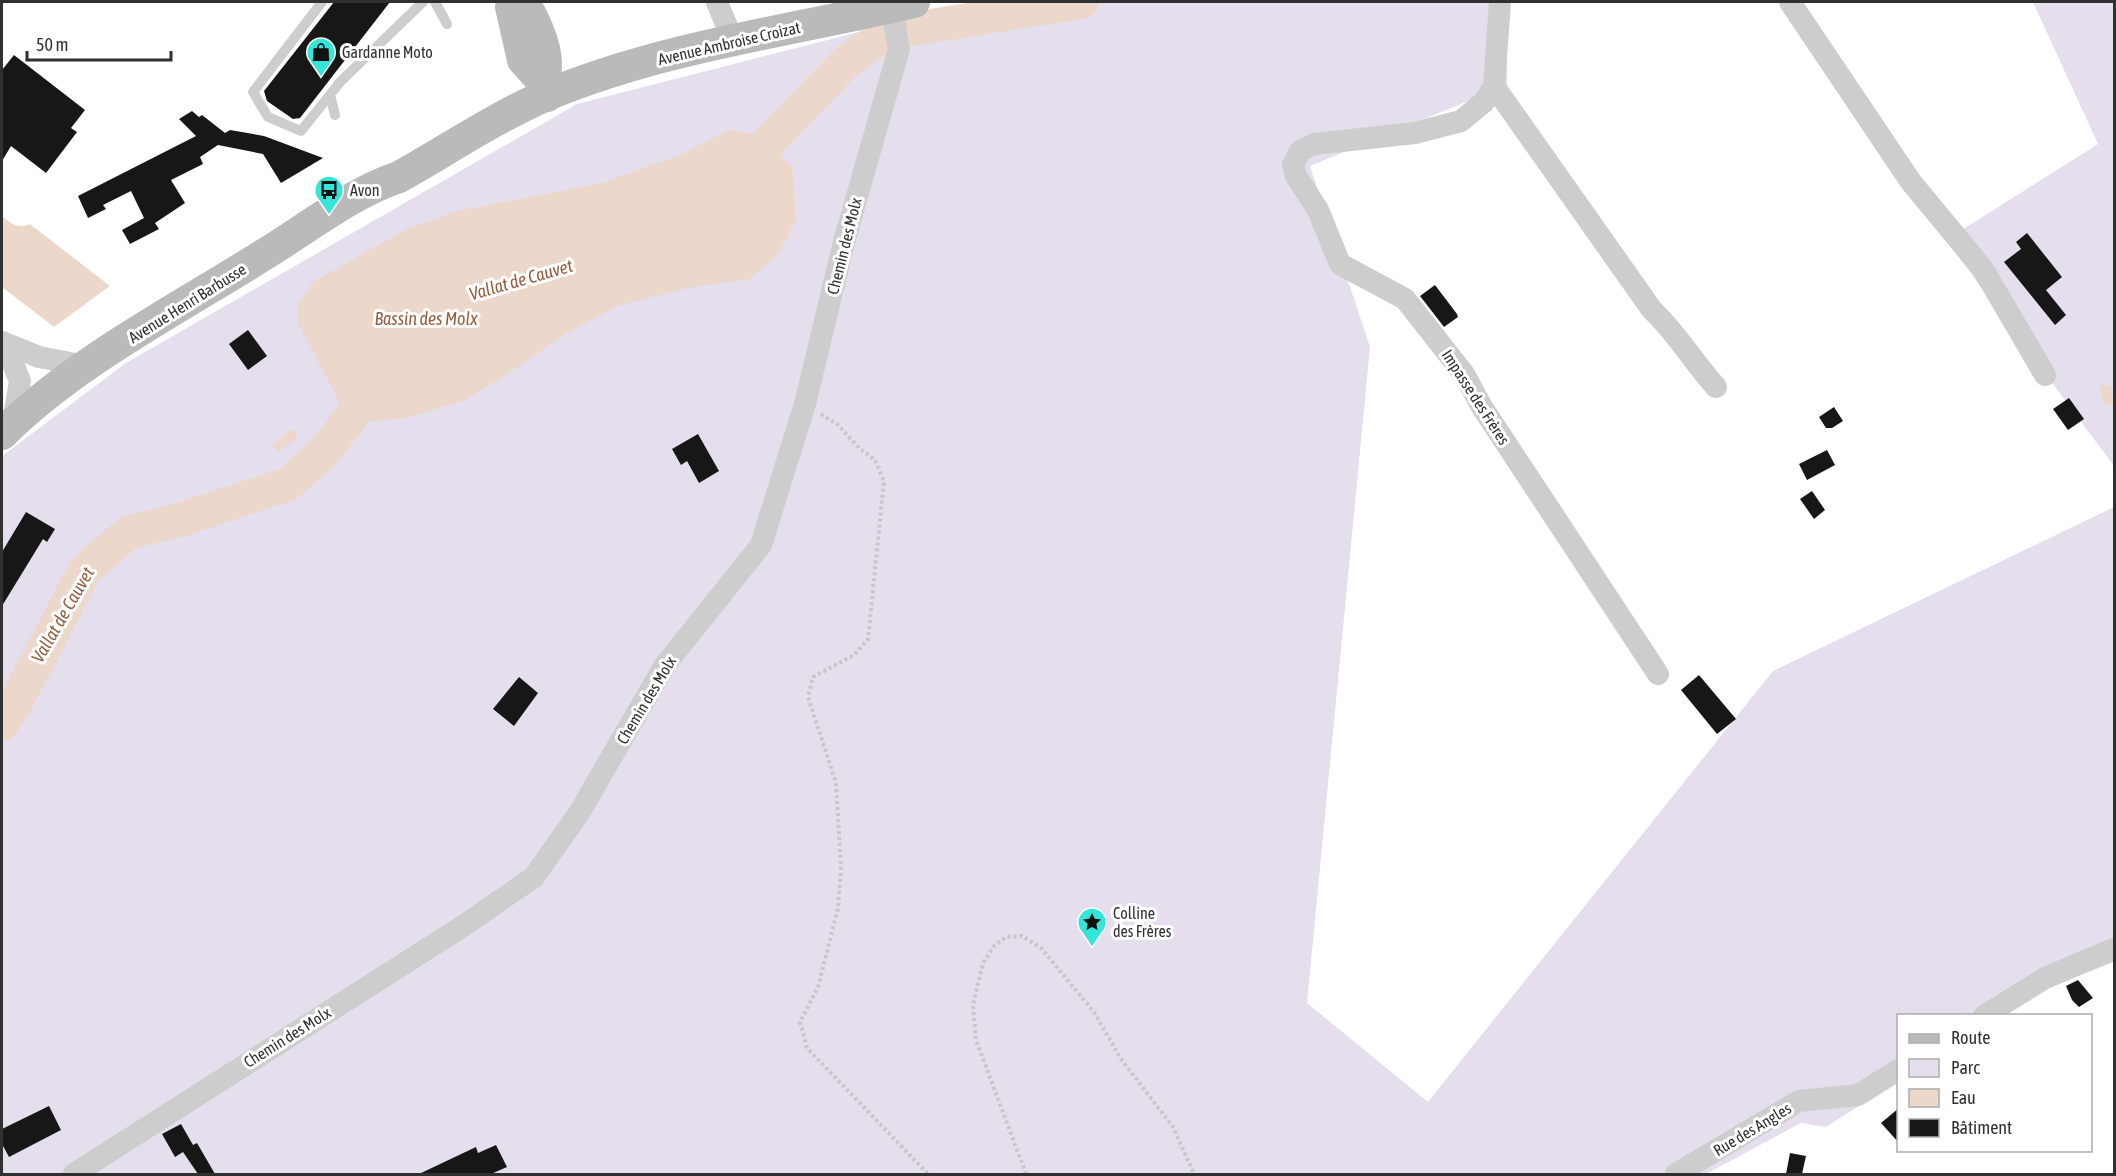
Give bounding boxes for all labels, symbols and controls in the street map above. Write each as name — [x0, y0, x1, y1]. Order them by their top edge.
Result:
street label: Avenue Ambroise Croizat — [656, 18, 802, 68]
scale bar — [27, 24, 171, 62]
text: 50 m — [36, 34, 68, 55]
shop icon: Gardanne Moto — [305, 36, 337, 78]
place label: Gardanne Moto — [342, 43, 433, 61]
bus stop icon: Avon — [313, 174, 345, 216]
place label: Avon — [350, 181, 380, 199]
street label: Chemin des Molx — [823, 195, 865, 296]
water label: Vallat de Cauvet — [467, 254, 576, 304]
street label: Avenue Henri Barbusse — [125, 260, 249, 346]
water label: Bassin des Molx — [374, 308, 478, 329]
street label: Impasse des Frères — [1438, 346, 1514, 449]
water label: Vallat de Cauvet — [27, 563, 99, 666]
street label: Chemin des Molx — [613, 652, 679, 747]
place label: Colline des Frères — [1113, 904, 1172, 940]
place icon: Colline des Frères — [1076, 906, 1108, 948]
street label: Chemin des Molx — [240, 1003, 334, 1071]
legend — [1897, 1014, 2092, 1152]
text: Route — [1951, 1027, 1990, 1048]
text: Parc — [1951, 1057, 1980, 1078]
text: Eau — [1951, 1087, 1976, 1108]
street label: Rue des Angles — [1710, 1099, 1795, 1160]
text: Bâtiment — [1951, 1117, 2012, 1138]

